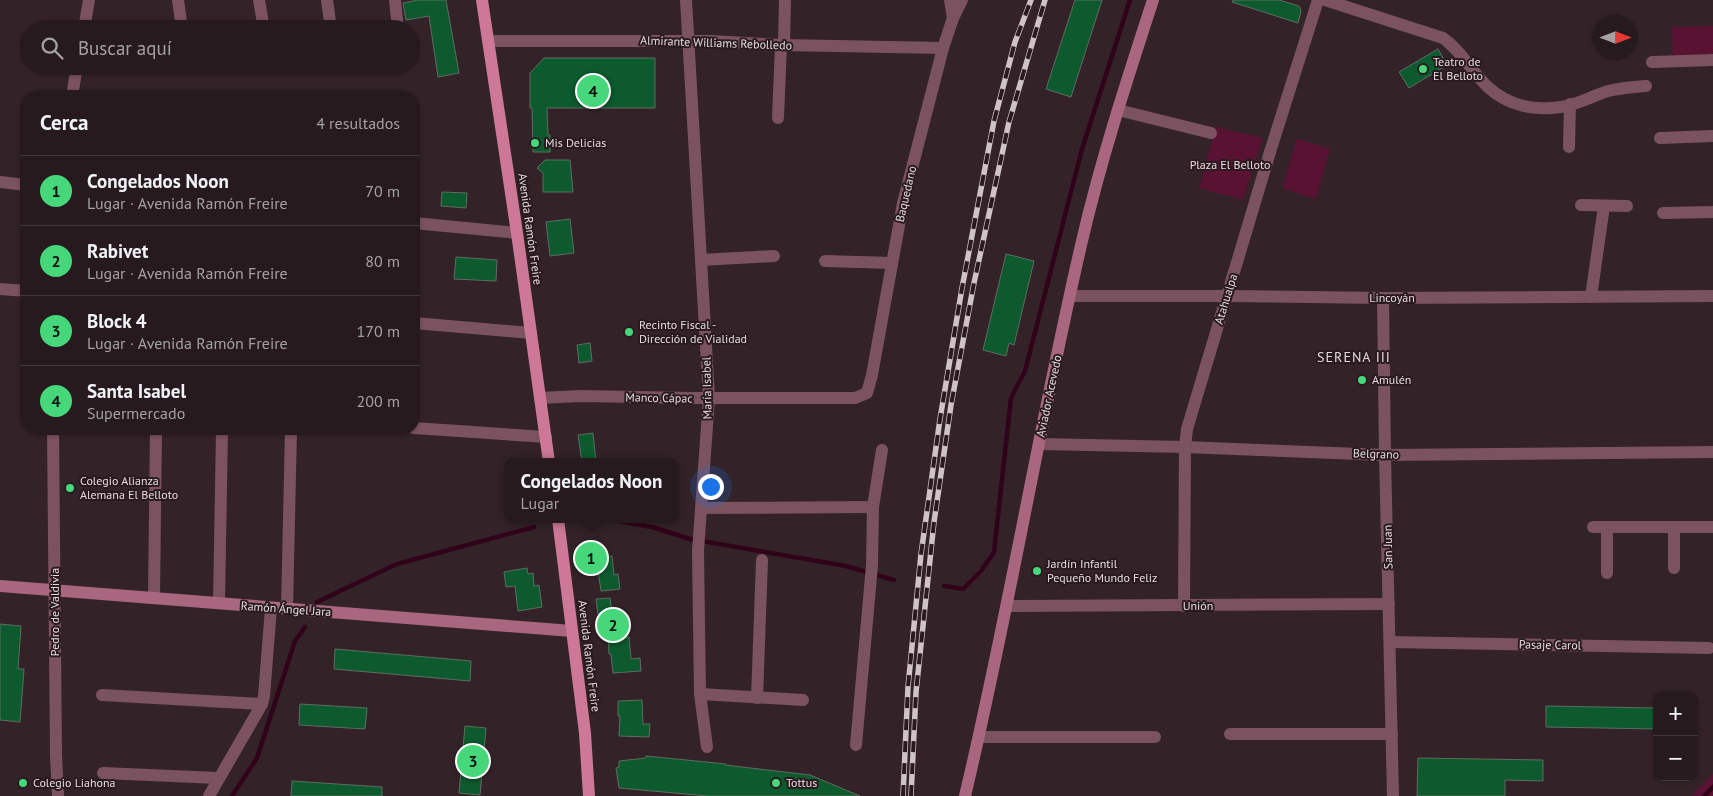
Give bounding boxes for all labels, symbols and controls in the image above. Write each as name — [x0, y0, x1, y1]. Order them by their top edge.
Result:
north arrow — [1593, 15, 1638, 60]
search box — [20, 20, 420, 75]
street label: Almirante Williams Rebolledo — [640, 32, 792, 53]
icon: search — [38, 34, 66, 62]
text: Buscar aquí — [78, 36, 172, 60]
place label: Teatro de El Belloto — [1433, 54, 1483, 83]
marker: Teatro de El Belloto — [1417, 63, 1429, 75]
pin: 4 — [577, 72, 609, 110]
text: Cerca — [40, 109, 89, 136]
text: 4 resultados — [316, 113, 400, 133]
place label: Mis Delicias — [545, 135, 606, 150]
marker: Mis Delicias — [529, 137, 541, 149]
park label: Plaza El Belloto — [1190, 157, 1270, 172]
street label: Baquedano — [892, 164, 919, 224]
text: Congelados Noon — [87, 169, 229, 193]
street label: Avenida Ramón Freire — [515, 172, 546, 286]
text: 1 — [51, 181, 61, 201]
text: 70 m — [365, 181, 400, 201]
text: Lugar · Avenida Ramón Freire — [87, 193, 288, 213]
text: Rabivet — [87, 239, 148, 263]
text: 2 — [51, 251, 61, 271]
text: 80 m — [365, 251, 400, 271]
text: Lugar · Avenida Ramón Freire — [87, 263, 288, 283]
street label: Atahualpa — [1211, 272, 1240, 326]
street label: Lincoyán — [1369, 290, 1415, 305]
text: Block 4 — [87, 309, 147, 333]
place label: Recinto Fiscal - Dirección de Vialidad — [639, 317, 747, 346]
text: 3 — [51, 321, 61, 341]
text: 170 m — [357, 321, 400, 341]
marker: Recinto Fiscal - Dirección de Vialidad — [623, 326, 635, 338]
text: Lugar · Avenida Ramón Freire — [87, 333, 288, 353]
district label: SERENA III — [1317, 348, 1391, 366]
street label: Aviador Acevedo — [1032, 353, 1065, 438]
street label: María Isabel — [698, 356, 715, 419]
place label: Amulén — [1372, 372, 1411, 387]
marker: Amulén — [1356, 374, 1368, 386]
text: Santa Isabel — [87, 379, 186, 403]
street label: Manco Cápac — [625, 389, 693, 406]
text: 4 — [51, 391, 61, 411]
text: 200 m — [357, 391, 400, 411]
text: Supermercado — [87, 403, 185, 423]
street label: Belgrano — [1353, 445, 1399, 462]
popup — [504, 458, 679, 523]
text: Congelados Noon — [521, 469, 662, 493]
place label: Colegio Alianza Alemana El Belloto — [80, 473, 178, 502]
your location — [698, 474, 724, 500]
marker: Colegio Alianza Alemana El Belloto — [64, 482, 76, 494]
text: Lugar — [521, 493, 559, 513]
street label: San Juan — [1380, 525, 1395, 569]
pin: 1 — [575, 539, 607, 577]
place label: Jardín Infantil Pequeño Mundo Feliz — [1046, 556, 1157, 585]
marker: Jardín Infantil Pequeño Mundo Feliz — [1031, 565, 1043, 577]
street label: Pedro de Valdivia — [47, 568, 62, 656]
street label: Ramón Ángel Jara — [240, 598, 332, 619]
street label: Unión — [1183, 598, 1213, 613]
street label: Avenida Ramón Freire — [575, 599, 604, 713]
pin: 2 — [597, 606, 629, 644]
street label: Pasaje Carol — [1519, 636, 1582, 653]
map controls — [1653, 691, 1698, 781]
button: + — [1653, 691, 1698, 736]
button: − — [1653, 736, 1698, 781]
pin: 3 — [457, 742, 489, 780]
place label: Colegio Liahona — [33, 775, 116, 790]
place label: Tottus — [786, 775, 817, 790]
marker: Colegio Liahona — [17, 777, 29, 789]
marker: Tottus — [770, 777, 782, 789]

